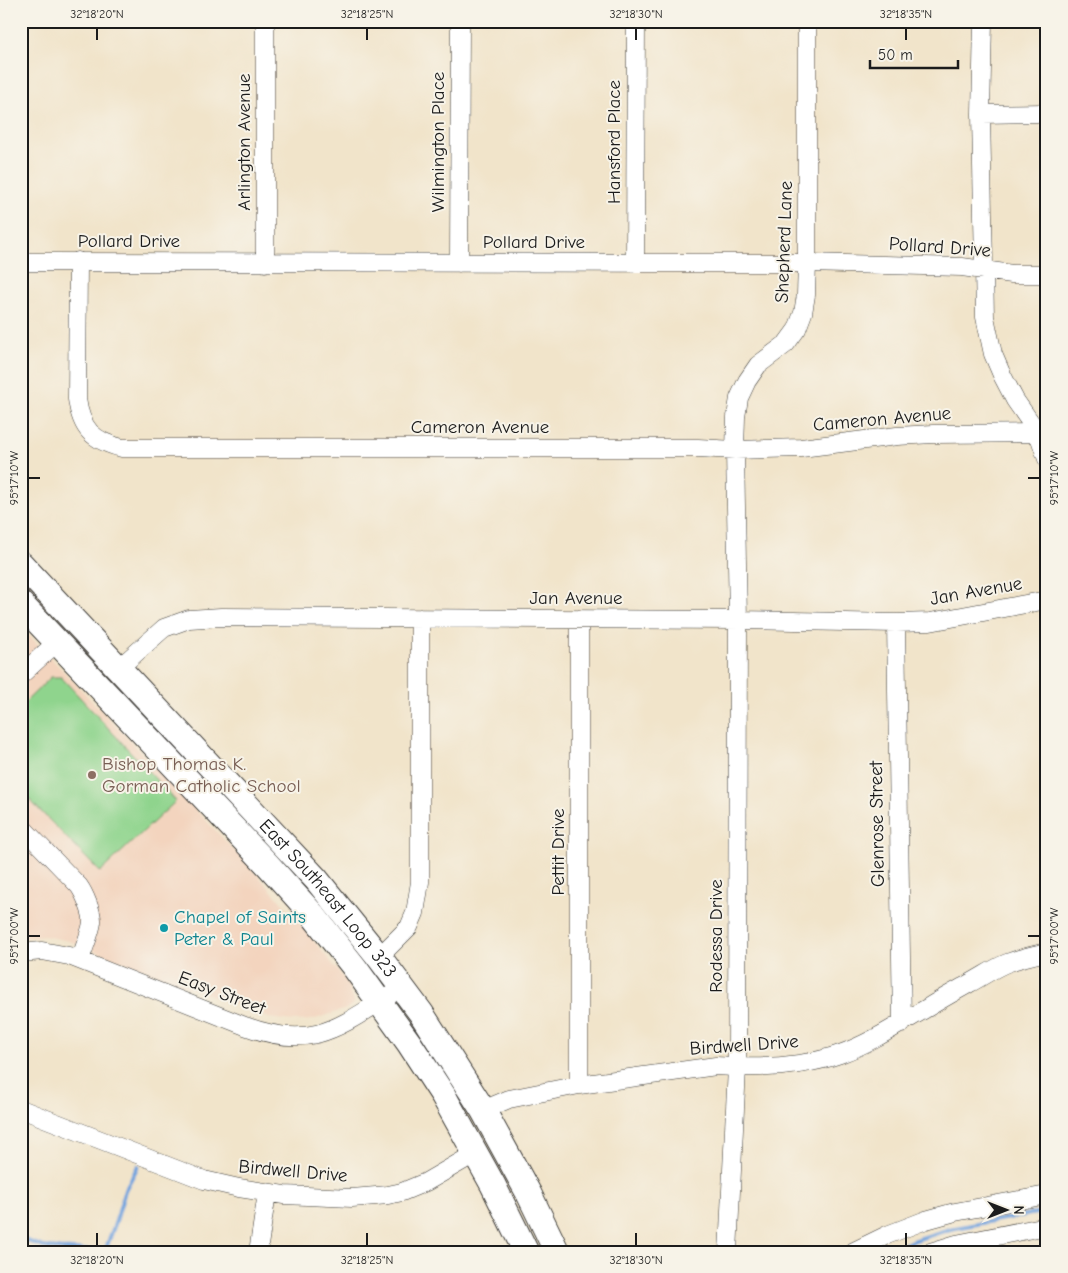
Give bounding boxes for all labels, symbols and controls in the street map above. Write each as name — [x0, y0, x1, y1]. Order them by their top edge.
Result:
text: 32°18'20"N — [70, 7, 124, 21]
text: 32°18'25"N — [341, 7, 393, 21]
text: 32°18'30"N — [609, 7, 663, 21]
text: 32°18'35"N — [880, 7, 932, 21]
scale bar — [870, 38, 958, 70]
text: 50 m — [878, 46, 913, 64]
street label: Wilmington Place — [427, 72, 449, 212]
street label: Arlington Avenue — [233, 73, 255, 211]
street label: Hansford Place — [603, 80, 625, 204]
street label: Shepherd Lane — [771, 180, 797, 304]
street label: Pollard Drive — [78, 230, 180, 252]
street label: Pollard Drive — [483, 231, 585, 253]
street label: Pollard Drive — [888, 232, 992, 262]
street label: Cameron Avenue — [812, 402, 952, 436]
street label: Cameron Avenue — [411, 416, 549, 438]
text: 95°17'10"W — [7, 450, 21, 505]
text: 95°17'10"W — [1047, 450, 1061, 505]
street label: Jan Avenue — [928, 572, 1024, 610]
street label: Jan Avenue — [529, 587, 623, 609]
place label: Bishop Thomas K. Gorman Catholic School — [102, 753, 301, 797]
street label: Glenrose Street — [865, 760, 889, 887]
marker: Bishop Thomas K. Gorman Catholic School — [86, 769, 98, 781]
street label: Pettit Drive — [547, 808, 569, 896]
street label: East Southeast Loop 323 — [255, 815, 401, 982]
street label: Rodessa Drive — [705, 879, 727, 993]
place label: Chapel of Saints Peter & Paul — [174, 906, 306, 950]
text: 95°17'00"W — [7, 907, 21, 964]
text: 95°17'00"W — [1047, 907, 1061, 964]
marker: Chapel of Saints Peter & Paul — [158, 922, 170, 934]
street label: Easy Street — [175, 966, 269, 1020]
street label: Birdwell Drive — [689, 1030, 799, 1060]
street label: Birdwell Drive — [238, 1155, 348, 1187]
north arrow — [980, 1186, 1030, 1236]
text: N — [1010, 1205, 1027, 1215]
text: 32°18'20"N — [70, 1253, 124, 1267]
text: 32°18'25"N — [341, 1253, 393, 1267]
text: 32°18'30"N — [609, 1253, 663, 1267]
text: 32°18'35"N — [880, 1253, 932, 1267]

